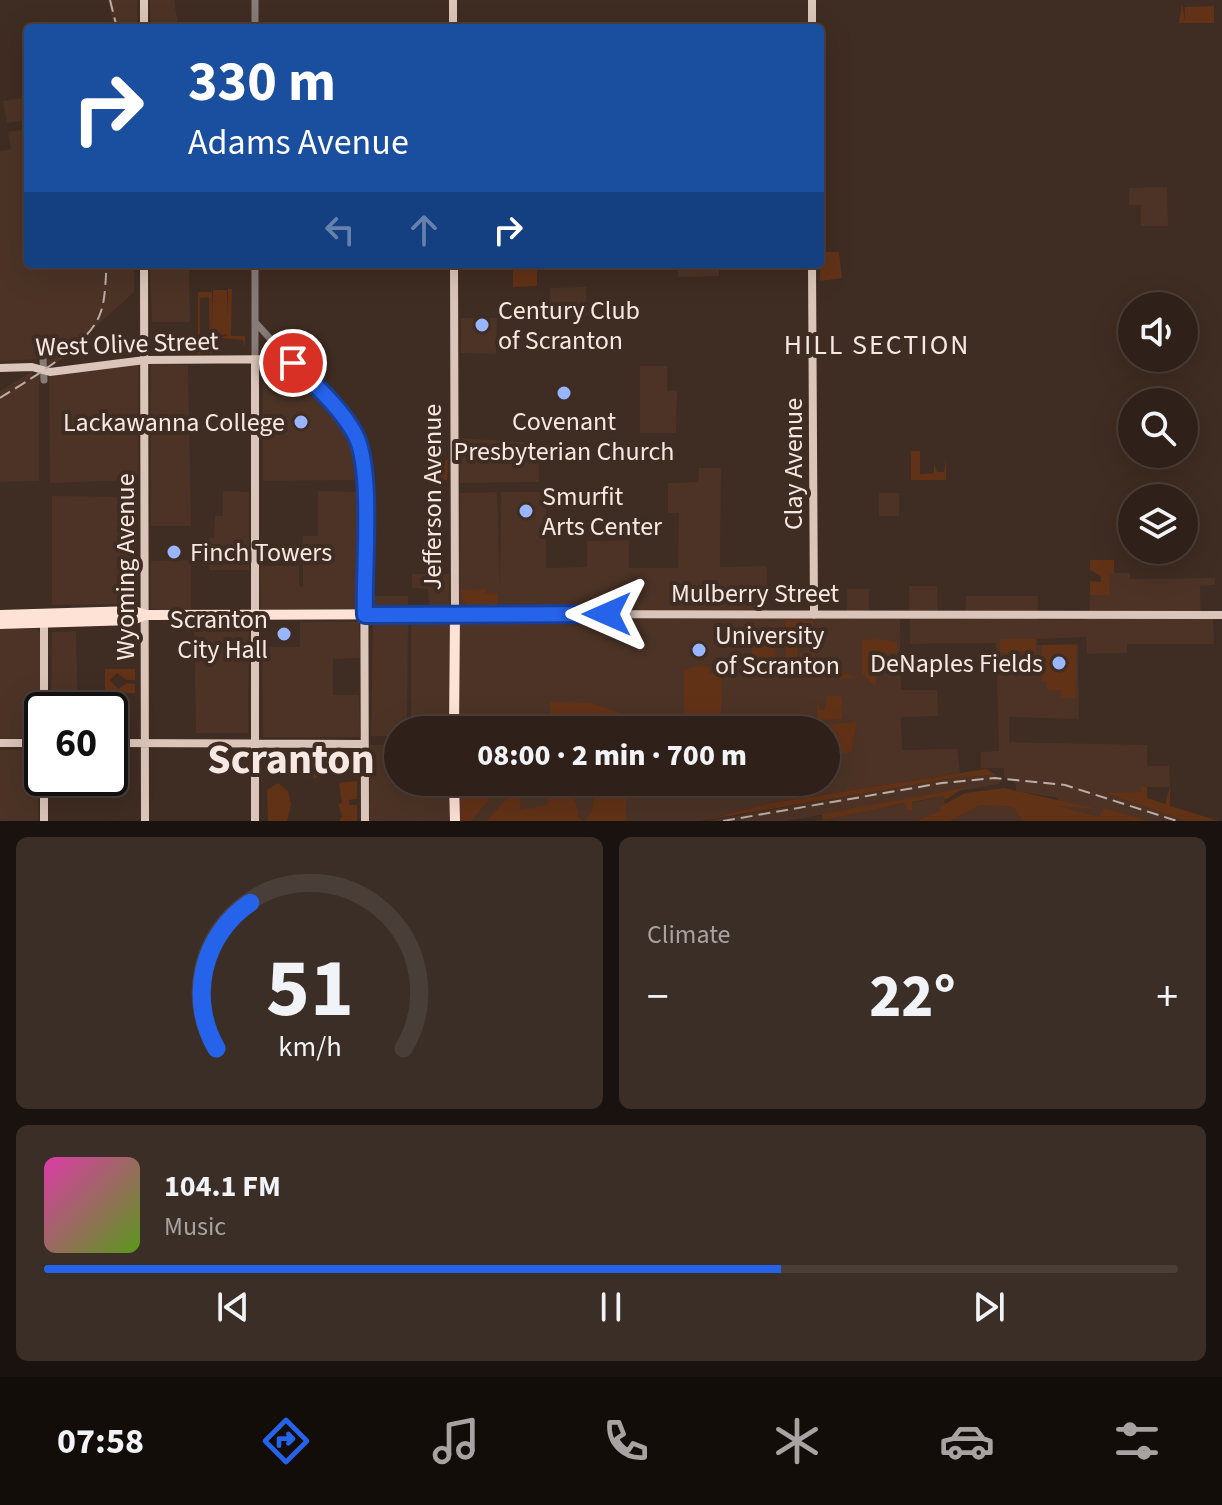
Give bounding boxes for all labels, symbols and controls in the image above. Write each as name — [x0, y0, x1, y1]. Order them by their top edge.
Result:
text: 330 m — [188, 43, 336, 122]
icon: right — [56, 56, 160, 160]
text: Adams Avenue — [188, 117, 409, 168]
icon: left — [318, 208, 362, 252]
icon: ahead — [402, 208, 446, 252]
icon: right — [486, 208, 530, 252]
place label: Century Club of Scranton — [498, 292, 640, 359]
map controls — [1118, 292, 1198, 564]
button: sound — [1118, 292, 1198, 372]
marker: Century Club of Scranton — [473, 316, 491, 334]
street label: West Olive Street — [35, 322, 219, 366]
district label: HILL SECTION — [784, 325, 970, 365]
pin — [259, 329, 327, 397]
icon: arrive — [271, 341, 315, 385]
marker: Covenant Presbyterian Church — [555, 384, 573, 402]
button: search — [1118, 388, 1198, 468]
street label: Clay Avenue — [775, 398, 812, 530]
place label: Covenant Presbyterian Church — [454, 403, 674, 470]
place label: Lackawanna College — [63, 404, 285, 441]
street label: Jefferson Avenue — [414, 404, 451, 590]
marker: Lackawanna College — [292, 413, 310, 431]
street label: Wyoming Avenue — [107, 473, 144, 661]
place label: Smurfit Arts Center — [542, 478, 663, 545]
button: layers — [1118, 484, 1198, 564]
marker: Smurfit Arts Center — [517, 502, 535, 520]
place label: Finch Towers — [190, 534, 332, 571]
marker: Finch Towers — [165, 543, 183, 561]
position arrow — [565, 572, 649, 656]
street label: Mulberry Street — [671, 575, 839, 612]
place label: Scranton City Hall — [170, 601, 268, 668]
place label: University of Scranton — [715, 617, 840, 684]
marker: Scranton City Hall — [275, 625, 293, 643]
marker: University of Scranton — [690, 641, 708, 659]
place label: DeNaples Fields — [870, 645, 1043, 682]
marker: DeNaples Fields — [1050, 654, 1068, 672]
speed limit sign: 60 — [24, 692, 128, 796]
district label: Scranton — [207, 730, 375, 790]
text: 08:00 · 2 min · 700 m — [477, 734, 747, 777]
text: Climate — [647, 916, 731, 953]
text: 51 — [266, 930, 353, 1048]
text: 22° — [869, 955, 956, 1040]
text: − — [647, 966, 669, 1029]
text: + — [1156, 966, 1178, 1029]
text: km/h — [278, 1027, 341, 1067]
text: 104.1 FM — [164, 1165, 281, 1208]
text: Music — [164, 1208, 226, 1245]
icon: previous — [211, 1285, 255, 1329]
icon: pause — [589, 1285, 633, 1329]
icon: next — [967, 1285, 1011, 1329]
icon: directions — [258, 1413, 314, 1469]
icon: music — [428, 1413, 484, 1469]
icon: phone — [598, 1413, 654, 1469]
icon: climate — [769, 1413, 825, 1469]
icon: car — [939, 1413, 995, 1469]
icon: filters — [1109, 1413, 1165, 1469]
text: 07:58 — [57, 1416, 144, 1467]

